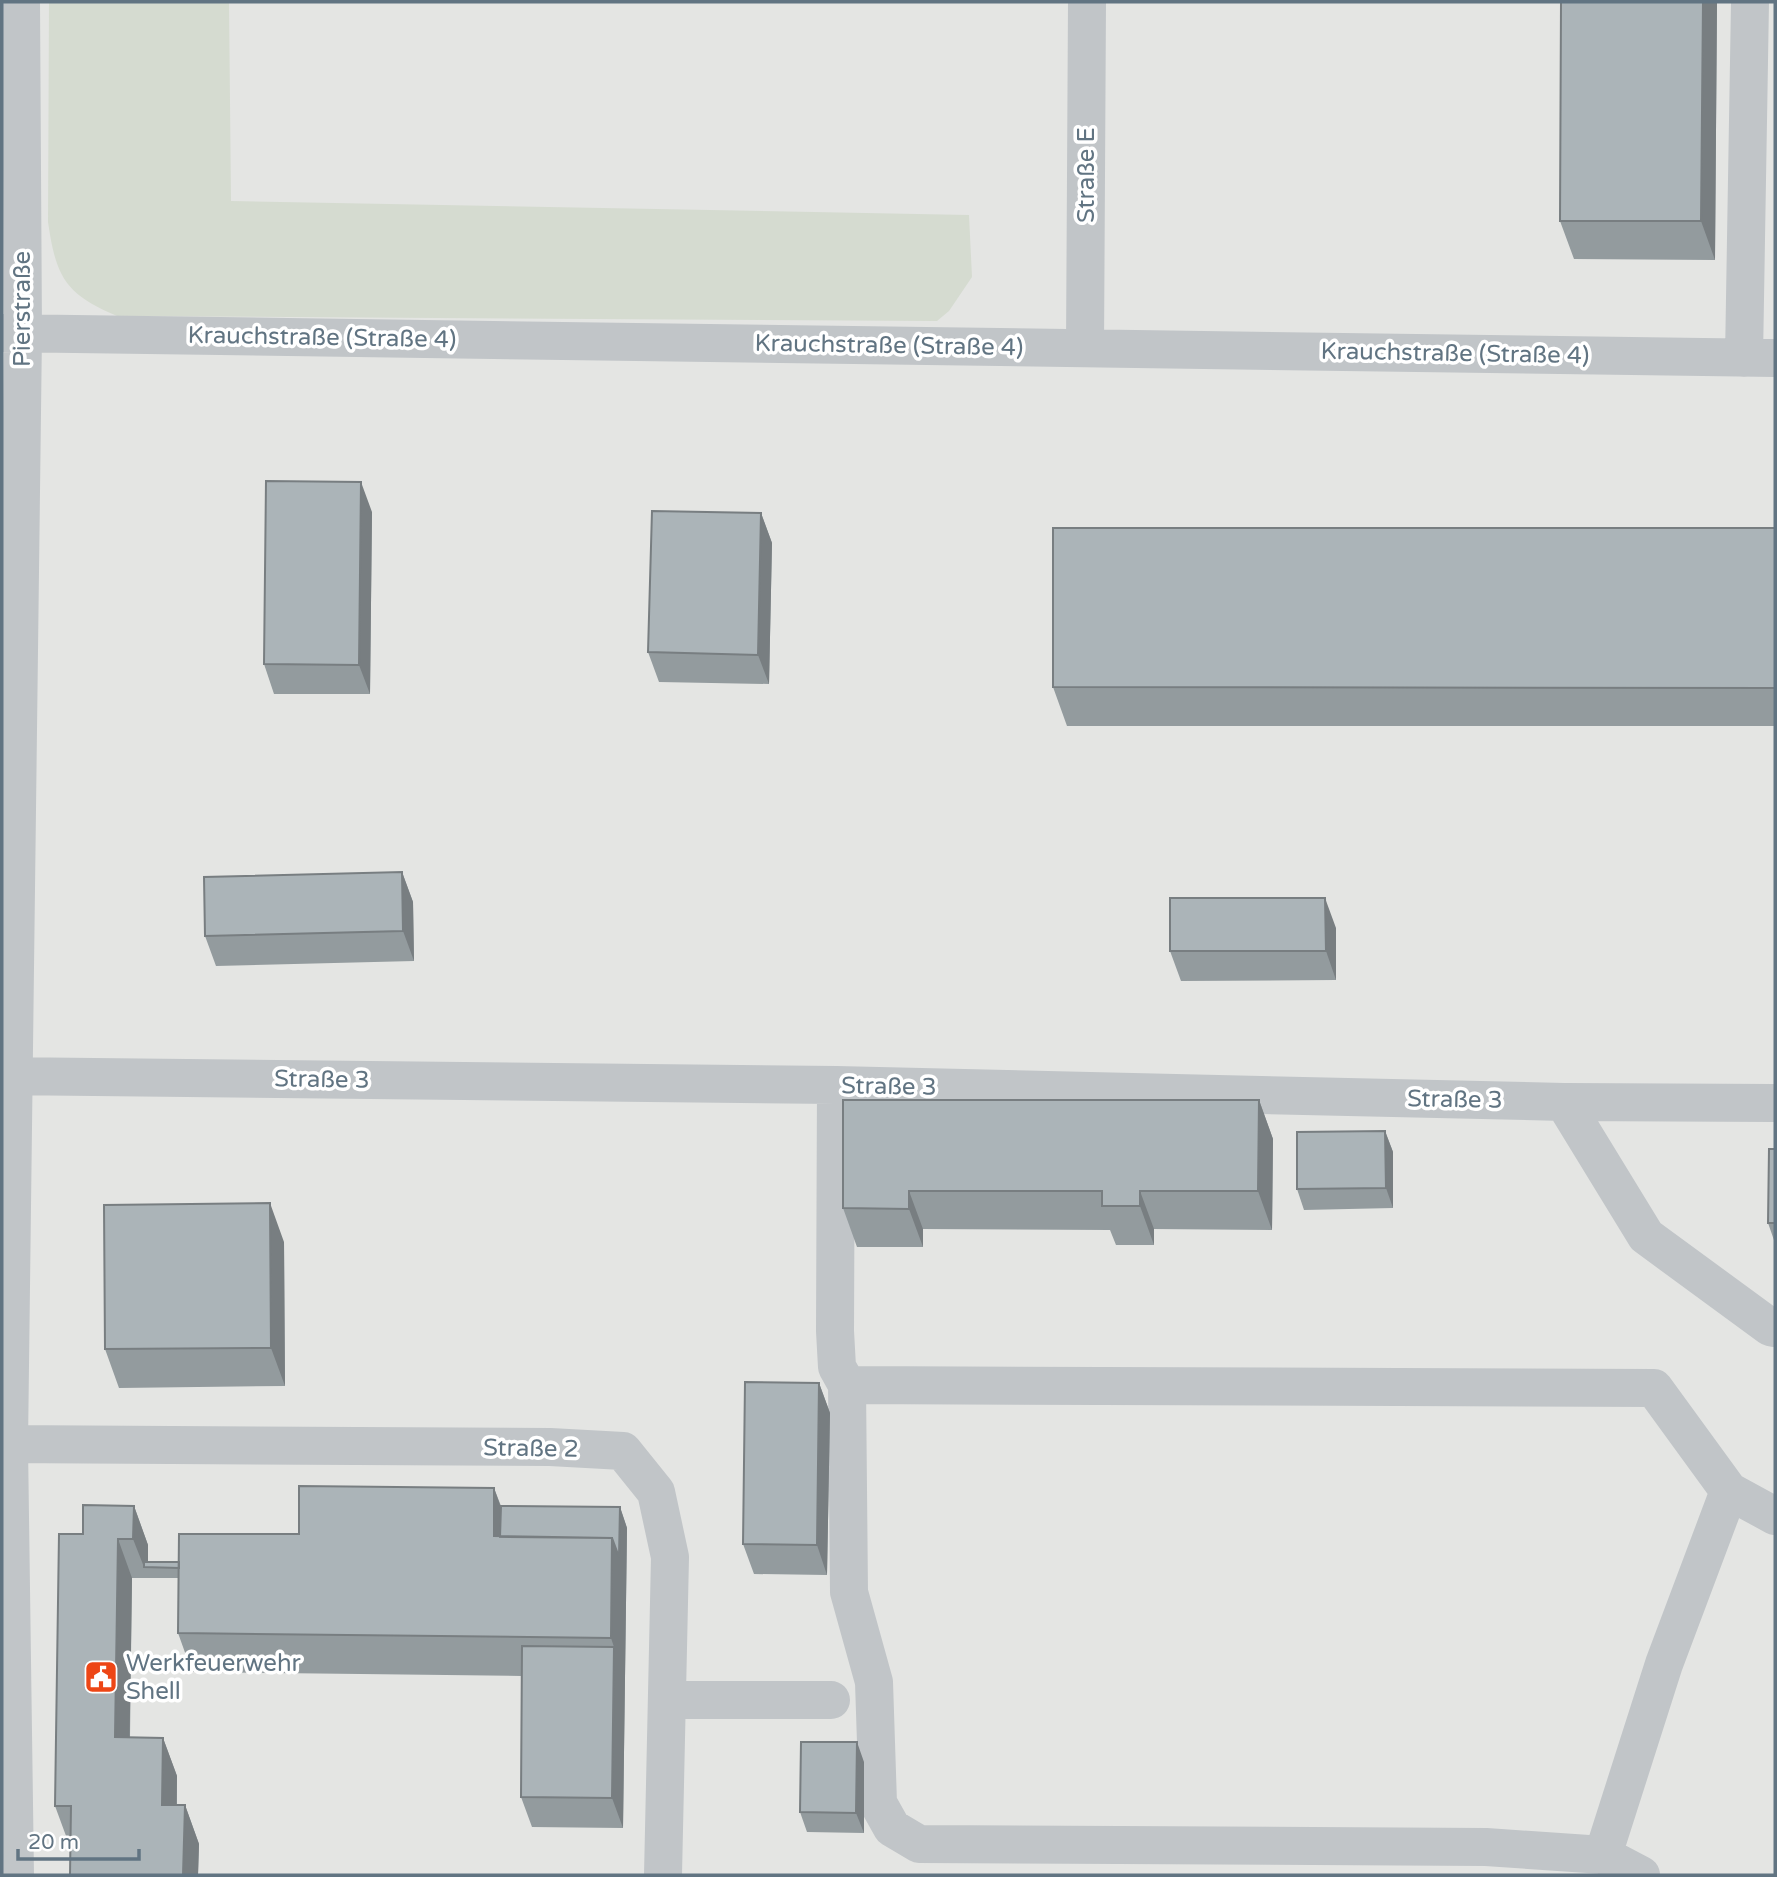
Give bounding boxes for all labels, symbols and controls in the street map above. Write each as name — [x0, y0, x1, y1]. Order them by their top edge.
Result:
street label: Straße E — [1072, 127, 1101, 223]
street label: Pierstraße — [8, 251, 37, 367]
street label: Krauchstraße (Straße 4) — [187, 321, 457, 354]
street label: Krauchstraße (Straße 4) — [754, 329, 1024, 362]
street label: Krauchstraße (Straße 4) — [1320, 337, 1590, 370]
street label: Straße 3 — [274, 1064, 370, 1095]
street label: Straße 3 — [841, 1071, 937, 1102]
street label: Straße 3 — [1407, 1084, 1503, 1115]
street label: Straße 2 — [483, 1433, 579, 1464]
place label: Werkfeuerwehr Shell — [126, 1649, 302, 1706]
public building icon: Werkfeuerwehr Shell — [82, 1658, 120, 1696]
scale bar — [18, 1818, 138, 1862]
text: 20 m — [28, 1830, 79, 1855]

